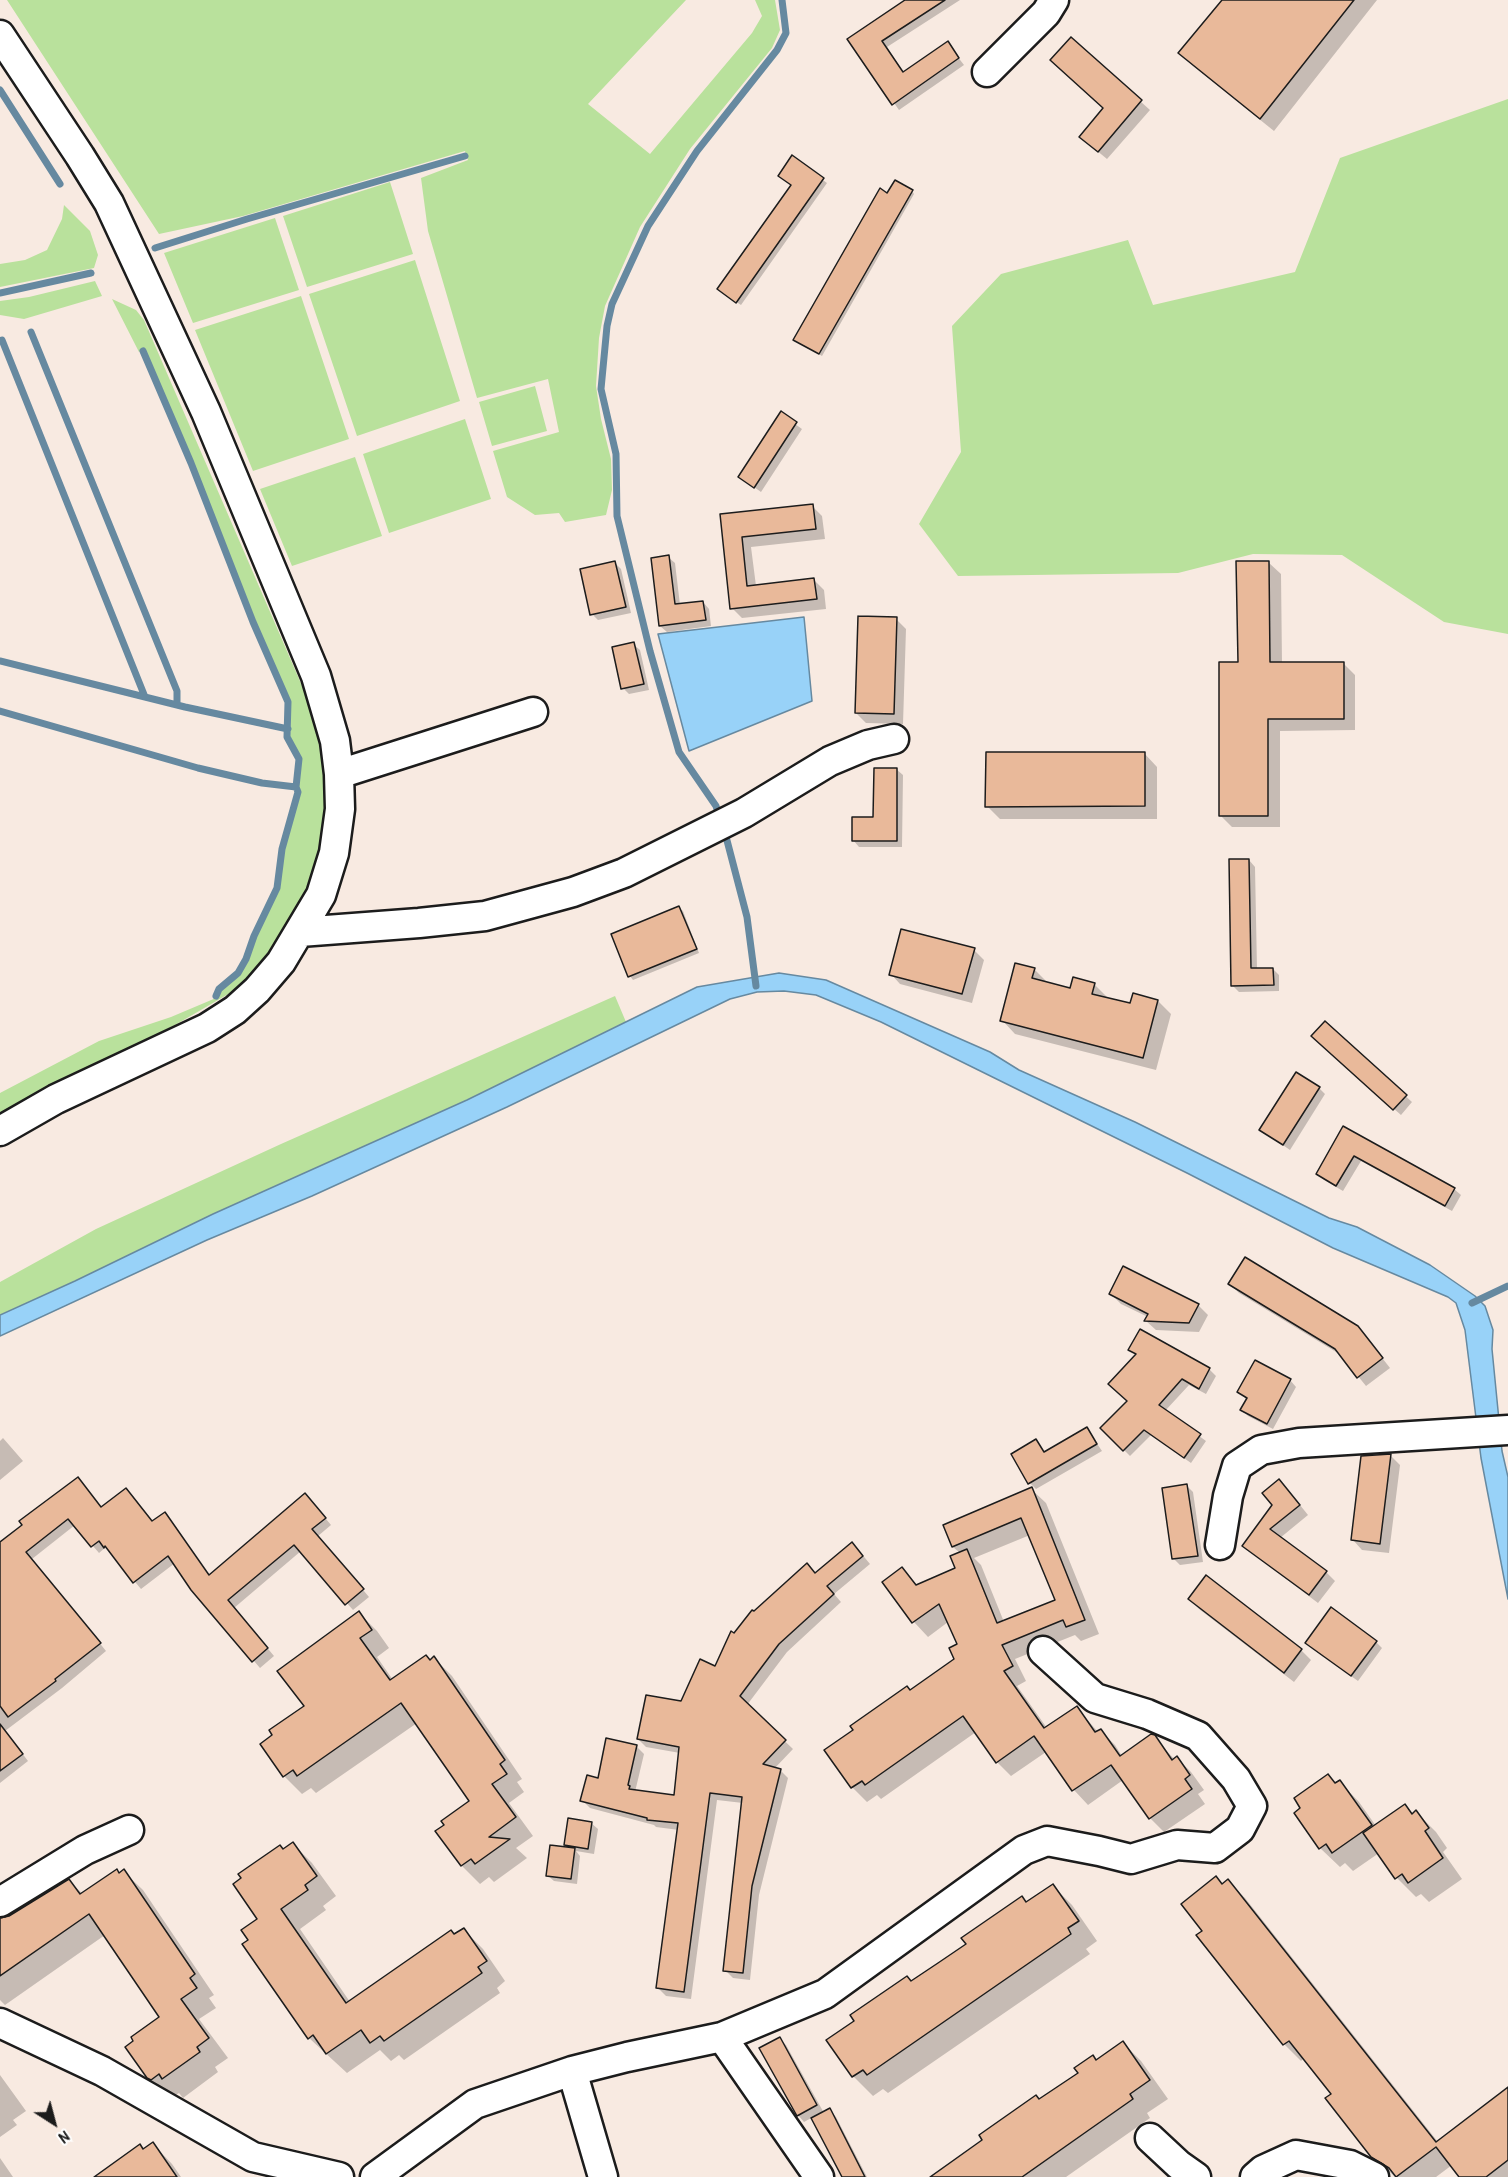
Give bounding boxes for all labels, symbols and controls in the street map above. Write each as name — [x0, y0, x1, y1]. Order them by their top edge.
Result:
north arrow — [24, 2093, 84, 2153]
text: N — [55, 2126, 74, 2149]

